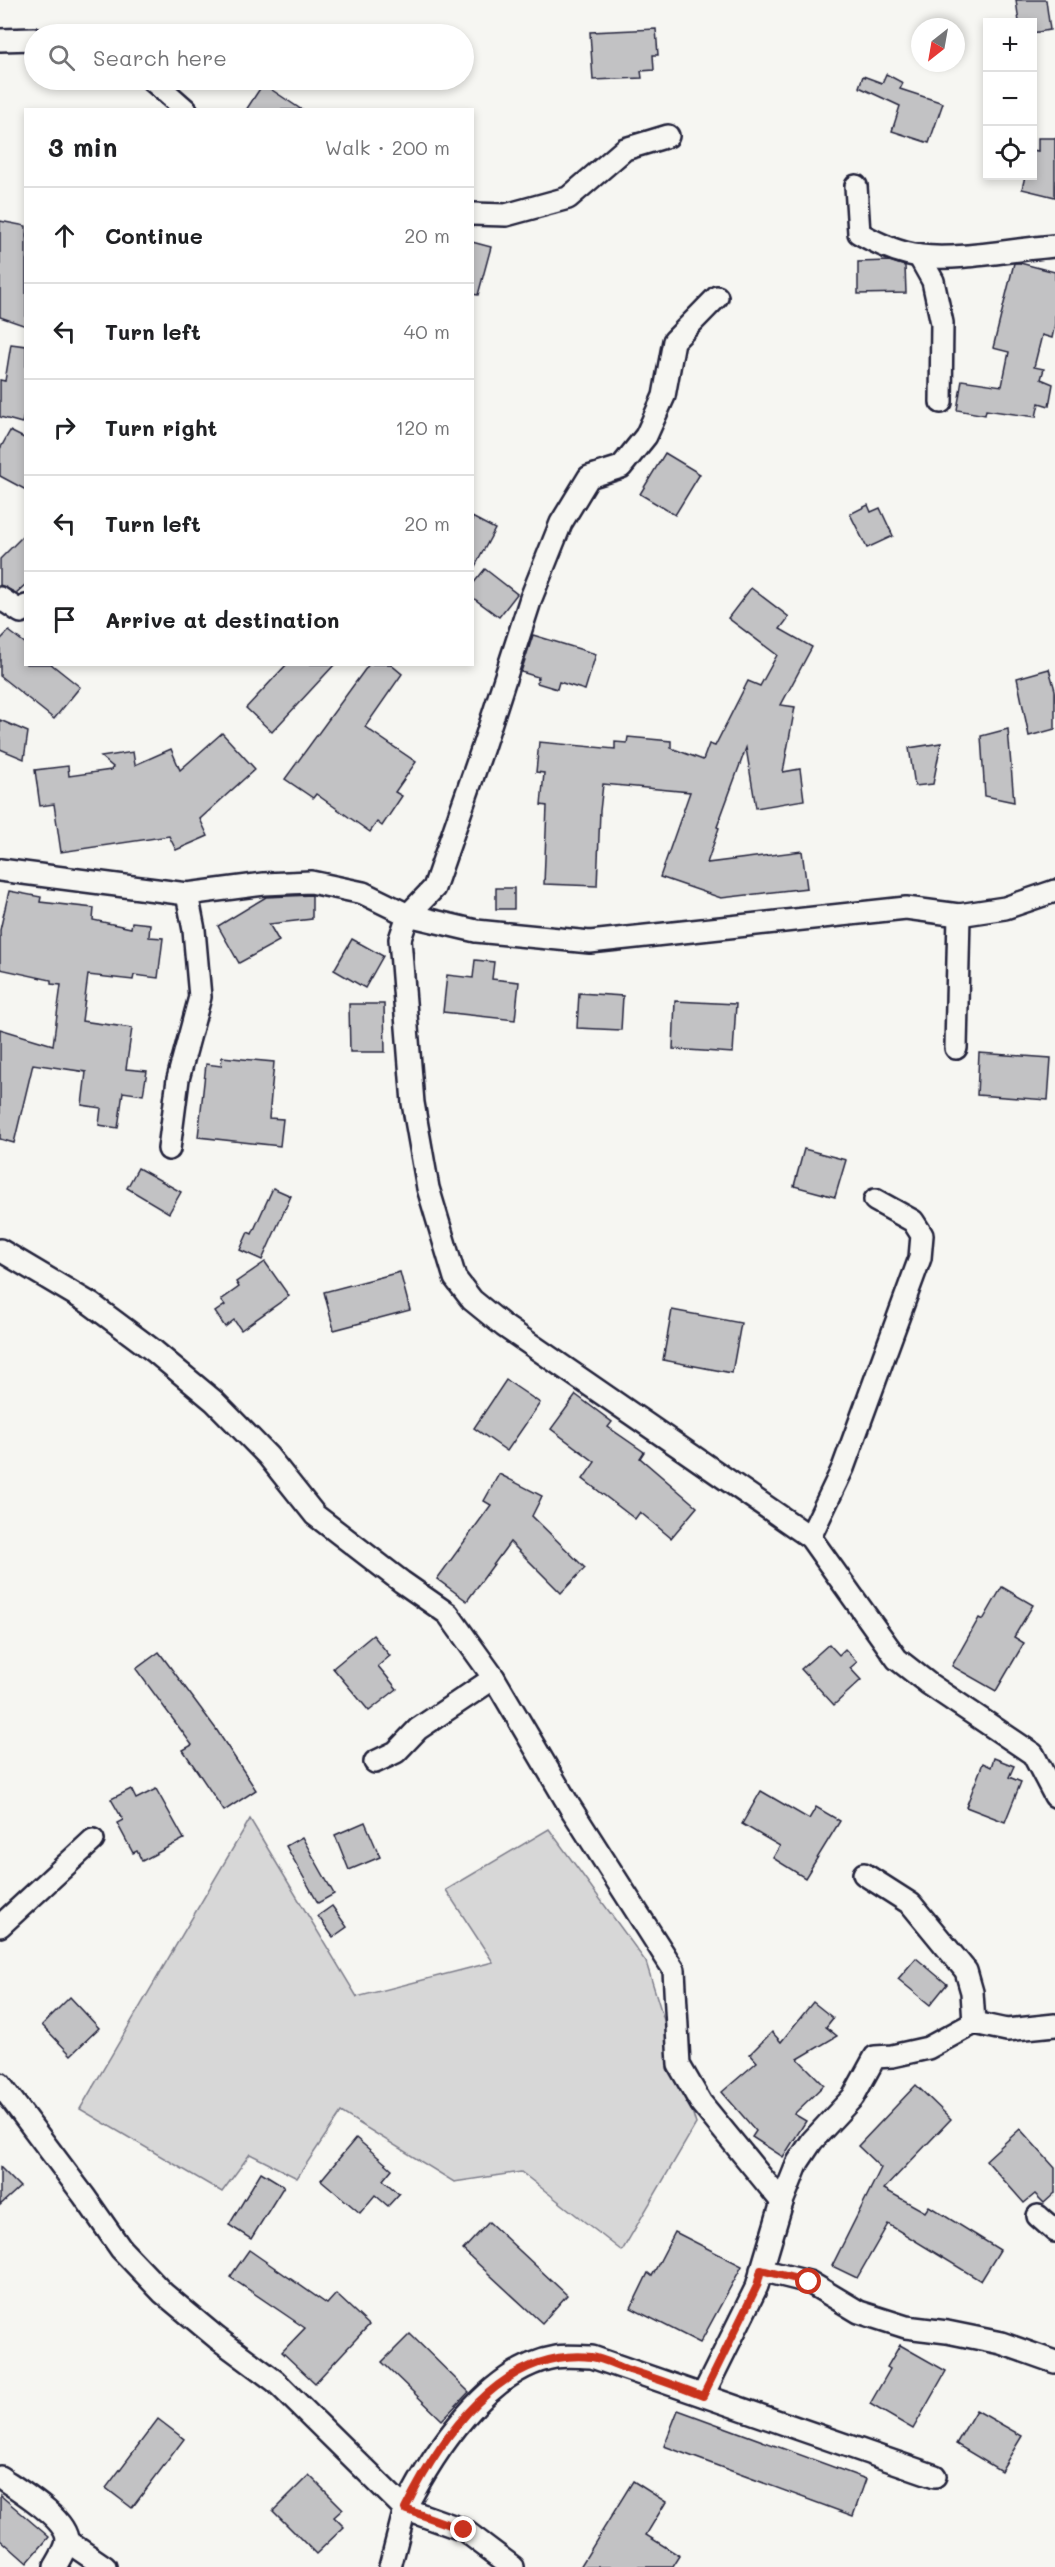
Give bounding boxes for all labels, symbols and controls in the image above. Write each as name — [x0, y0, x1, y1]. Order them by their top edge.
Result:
north arrow — [911, 18, 965, 72]
map controls — [983, 18, 1037, 180]
button: + — [983, 18, 1037, 72]
search box — [24, 24, 474, 90]
icon: search — [45, 41, 78, 74]
text: Search here — [93, 43, 227, 72]
button: − — [983, 72, 1037, 126]
button: locate — [983, 126, 1037, 180]
text: 3 min — [48, 130, 117, 164]
text: Walk · 200 m — [325, 134, 450, 160]
icon: ahead — [48, 219, 81, 252]
text: Continue — [105, 221, 203, 250]
text: 20 m — [404, 222, 450, 248]
icon: left — [48, 315, 81, 348]
text: Turn left — [105, 317, 201, 346]
text: 40 m — [404, 318, 450, 344]
icon: right — [48, 411, 81, 444]
text: Turn right — [105, 413, 217, 442]
text: 120 m — [395, 414, 450, 440]
icon: left — [48, 507, 81, 540]
text: Turn left — [105, 509, 201, 538]
text: 20 m — [404, 510, 450, 536]
icon: arrive — [48, 603, 81, 636]
text: Arrive at destination — [105, 605, 340, 634]
route start — [795, 2268, 821, 2294]
route end — [450, 2516, 476, 2542]

